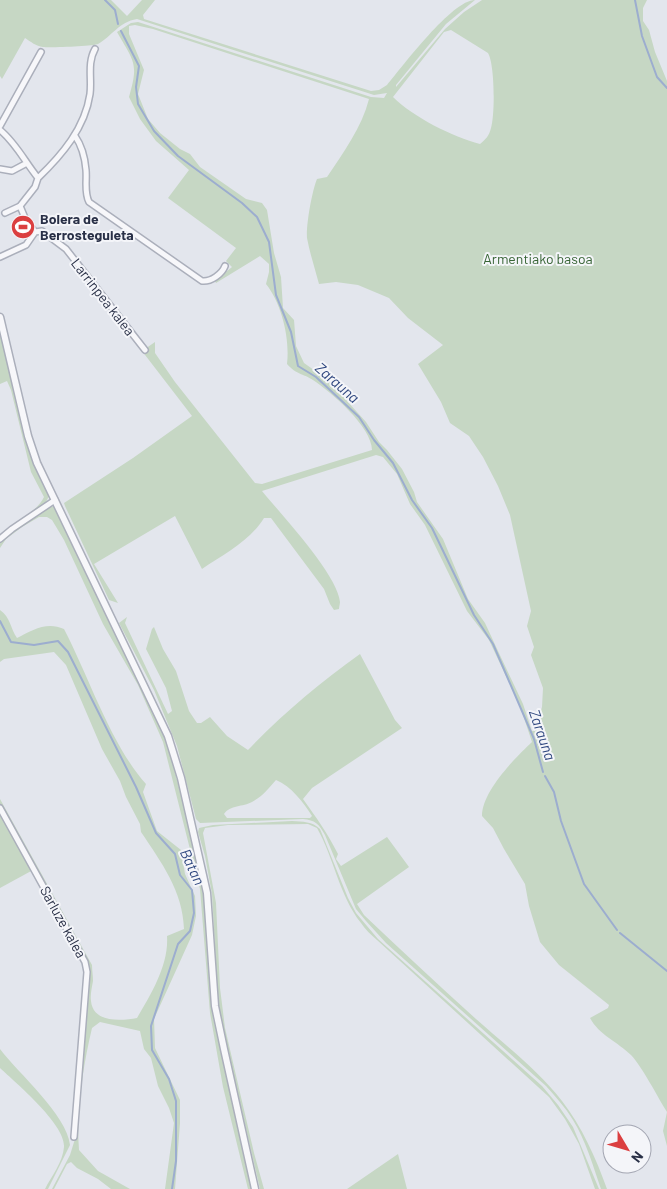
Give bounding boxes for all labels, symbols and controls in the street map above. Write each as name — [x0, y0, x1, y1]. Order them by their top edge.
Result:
place label: Bolera de Berrosteguieta — [40, 210, 134, 243]
sports icon: Bolera de Berrosteguieta — [10, 214, 36, 240]
park label: Armentiako basoa — [483, 250, 593, 267]
street label: Larrinpea kalea — [68, 255, 139, 339]
water label: Zarauna — [312, 358, 363, 406]
water label: Zarauna — [526, 707, 560, 763]
water label: Batan — [177, 846, 209, 888]
street label: Sarluze kalea — [37, 883, 90, 961]
north arrow — [602, 1124, 652, 1174]
text: N — [628, 1148, 647, 1166]

